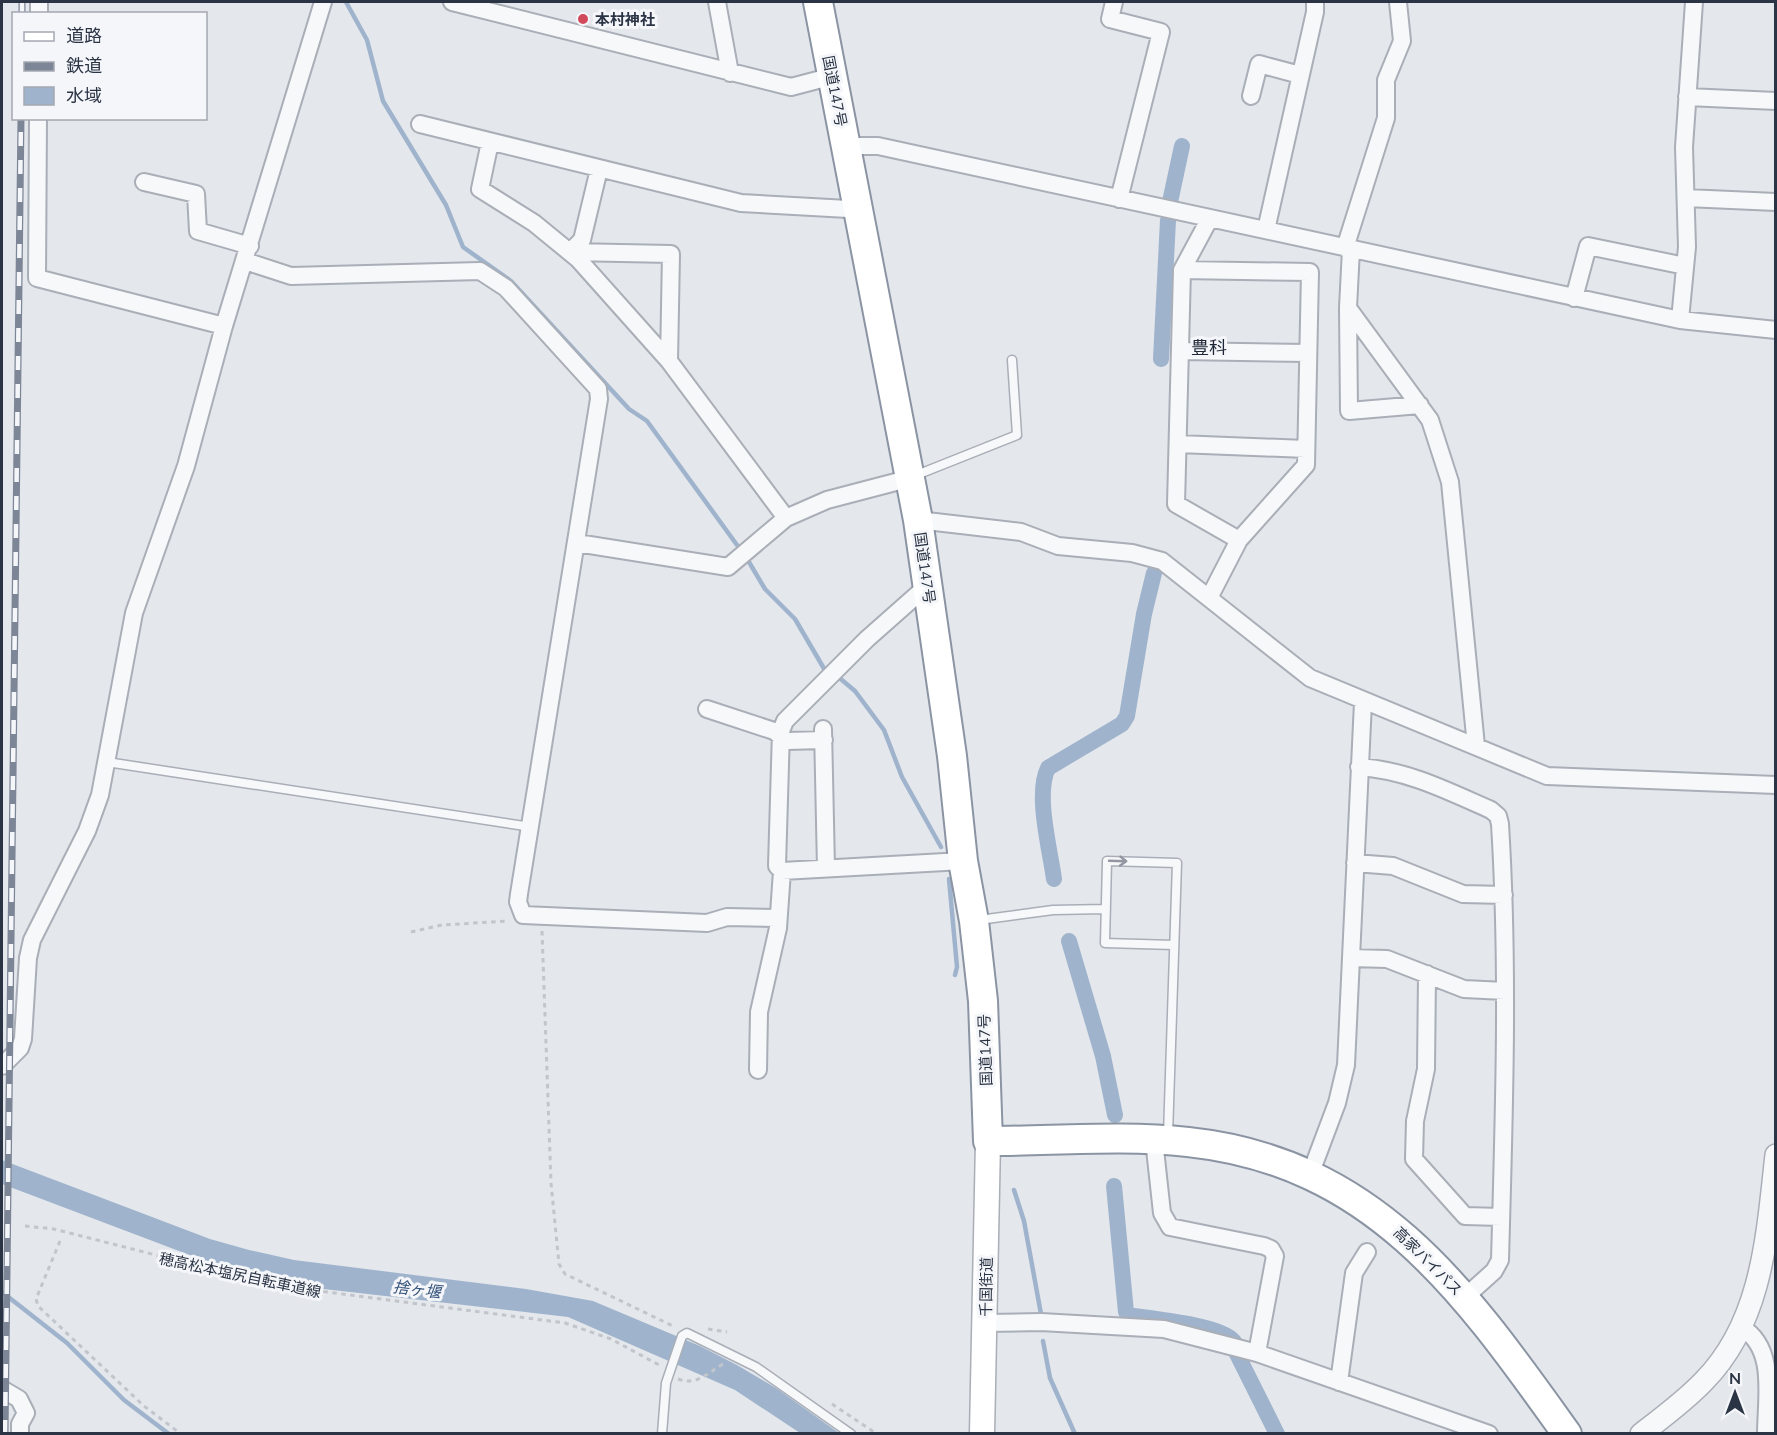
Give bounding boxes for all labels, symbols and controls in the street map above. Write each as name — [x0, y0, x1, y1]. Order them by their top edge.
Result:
place label: 本村神社 — [595, 10, 655, 29]
legend — [12, 12, 207, 120]
marker: 本村神社 — [576, 12, 590, 26]
text: 道路 — [66, 24, 102, 47]
text: 鉄道 — [66, 54, 102, 77]
street label: 国道147号 — [819, 54, 851, 128]
text: 水域 — [66, 84, 102, 107]
district label: 豊科 — [1191, 336, 1227, 359]
street label: 国道147号 — [911, 531, 939, 605]
one-way arrow — [1107, 856, 1127, 867]
street label: 国道147号 — [974, 1014, 996, 1086]
street label: 高家バイパス — [1390, 1223, 1466, 1299]
street label: 穂高松本塩尻自転車道線 — [157, 1249, 323, 1301]
street label: 千国街道 — [976, 1257, 996, 1317]
water label: 捨ヶ堰 — [392, 1276, 445, 1302]
north arrow — [1705, 1363, 1765, 1423]
text: N — [1729, 1368, 1741, 1388]

